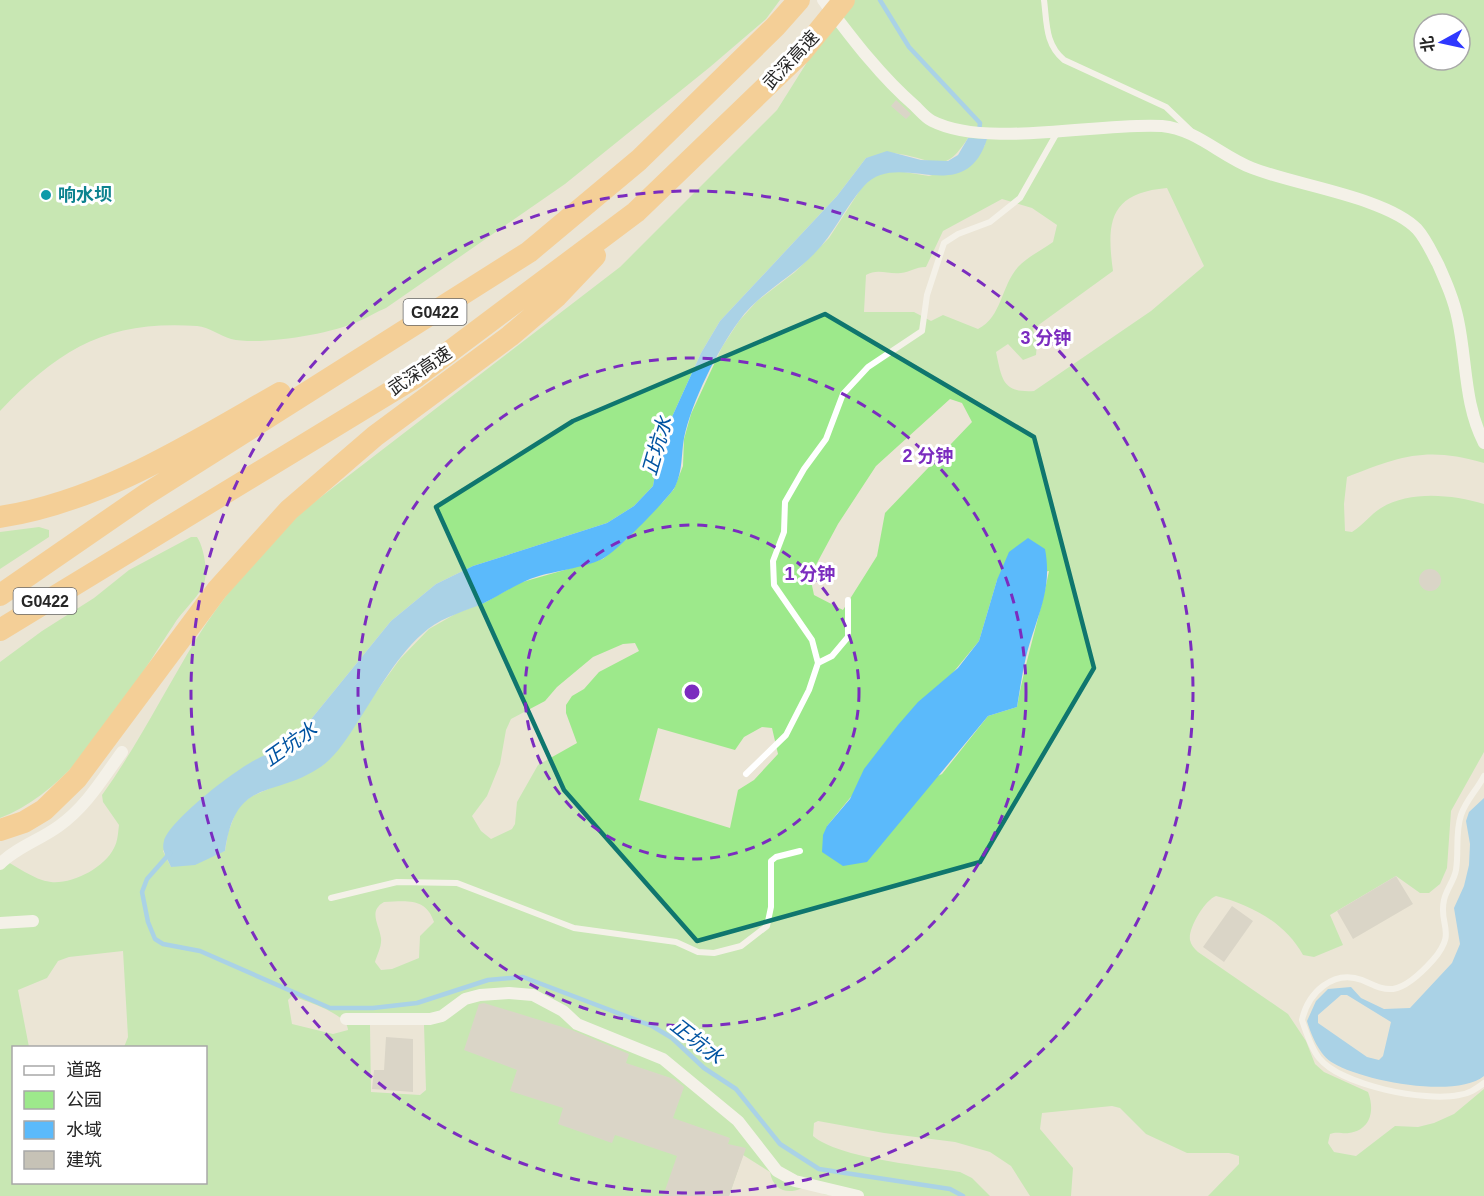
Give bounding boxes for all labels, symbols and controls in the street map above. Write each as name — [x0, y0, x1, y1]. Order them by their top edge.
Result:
north arrow — [1412, 12, 1472, 72]
street label: 武深高速 — [759, 27, 823, 93]
text: 北 — [1418, 35, 1437, 53]
place label: 响水坝 — [58, 185, 112, 205]
marker: 响水坝 — [39, 188, 53, 202]
road number: G0422 — [404, 299, 466, 325]
text: 3 分钟 — [1020, 328, 1072, 348]
street label: 武深高速 — [385, 343, 455, 399]
water label: 正坑水 — [638, 413, 676, 478]
text: 2 分钟 — [902, 446, 954, 466]
text: 1 分钟 — [784, 564, 836, 584]
road number: G0422 — [14, 588, 76, 614]
centre of rings — [682, 682, 702, 702]
water label: 正坑水 — [259, 717, 322, 770]
water label: 正坑水 — [667, 1014, 728, 1069]
legend — [12, 1046, 207, 1184]
text: 道路 — [66, 1060, 102, 1080]
text: 公园 — [66, 1090, 102, 1110]
text: 水域 — [66, 1120, 102, 1140]
text: 建筑 — [66, 1150, 102, 1170]

